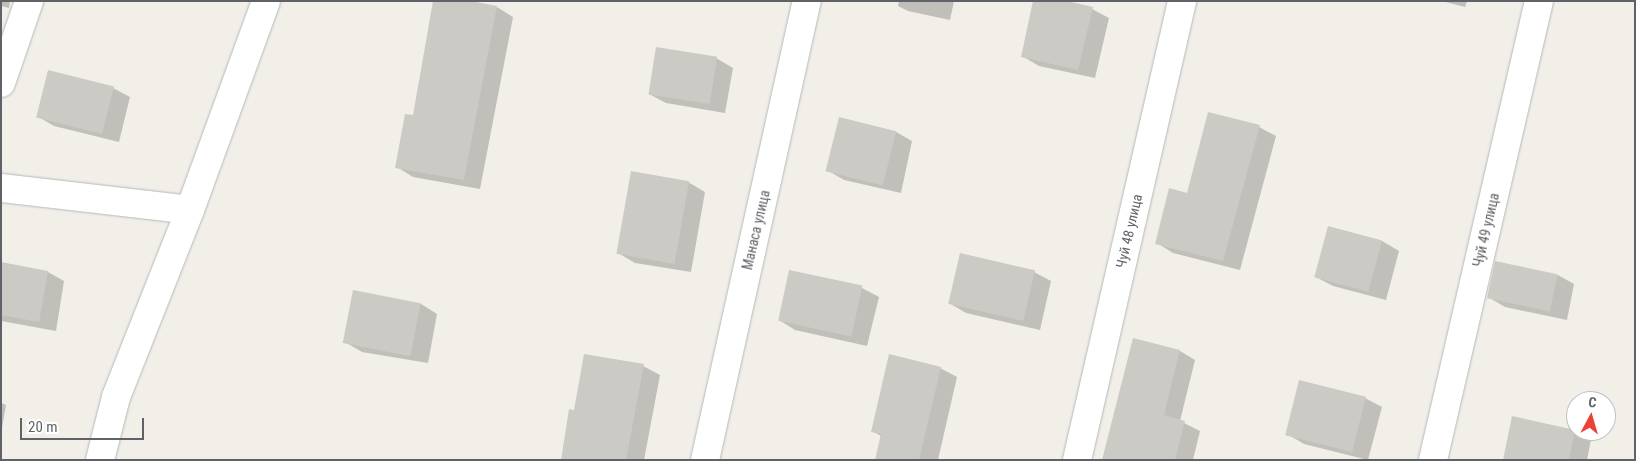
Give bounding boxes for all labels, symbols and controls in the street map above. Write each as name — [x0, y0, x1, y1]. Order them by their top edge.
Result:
street label: Манаса улица — [739, 188, 773, 272]
street label: Чуй 49 улица — [1469, 191, 1503, 269]
street label: Чуй 48 улица — [1112, 192, 1146, 270]
north arrow — [1566, 391, 1616, 441]
text: С — [1588, 394, 1597, 410]
scale bar — [22, 408, 146, 440]
text: 20 m — [28, 418, 58, 436]

